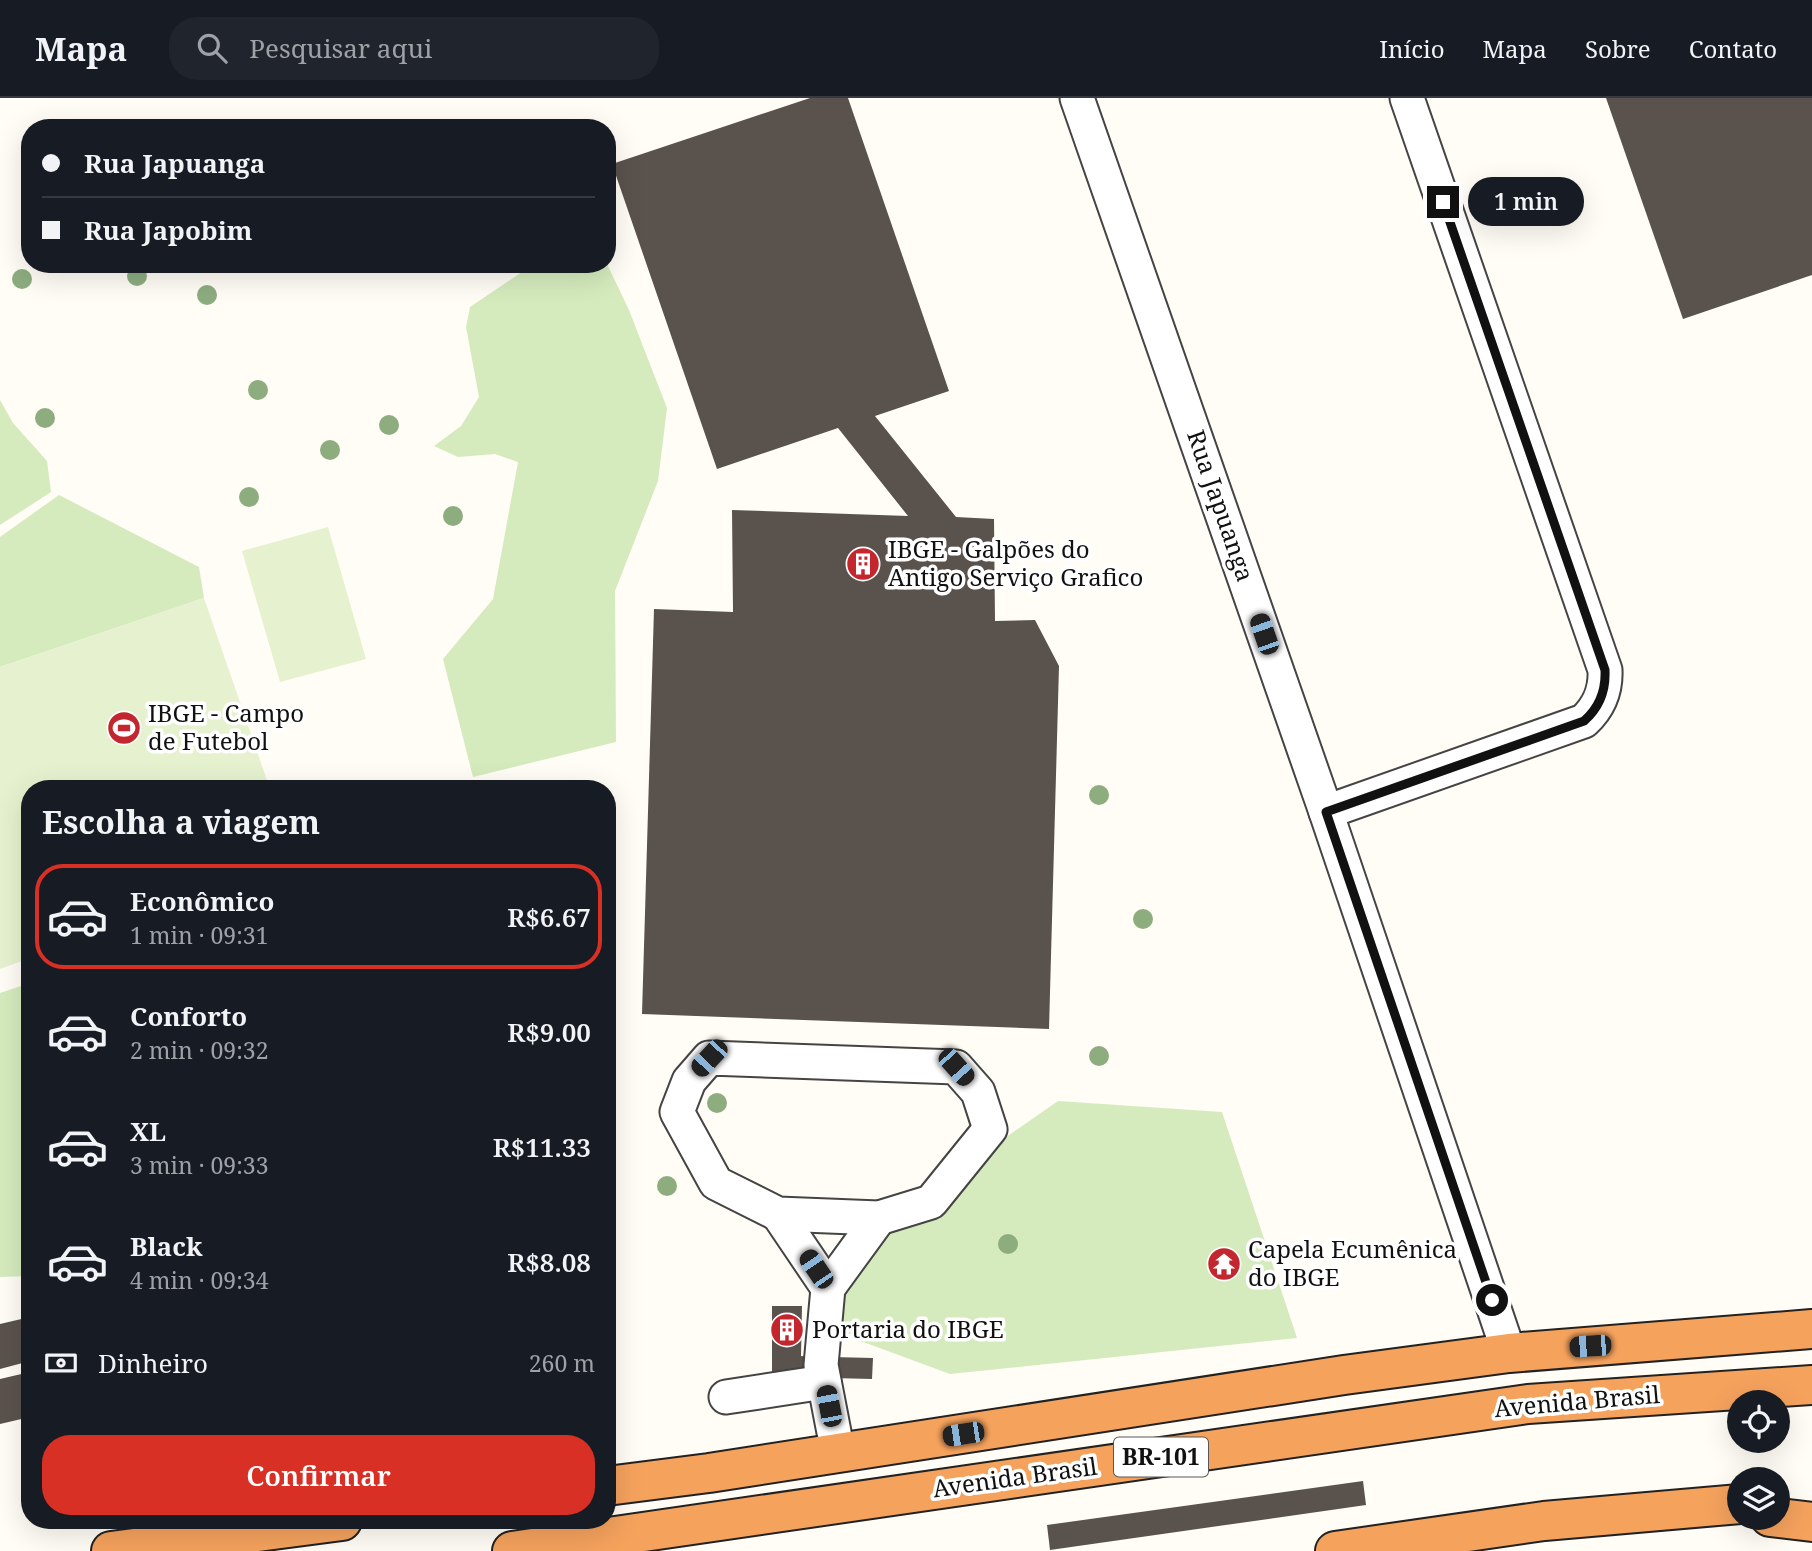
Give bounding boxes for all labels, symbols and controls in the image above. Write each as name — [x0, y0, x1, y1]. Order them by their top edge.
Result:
search box — [169, 17, 659, 80]
text: Mapa — [35, 26, 127, 71]
icon: search — [193, 29, 231, 67]
text: Pesquisar aqui — [249, 30, 432, 66]
text: Início — [1379, 32, 1445, 65]
text: Mapa — [1483, 32, 1547, 65]
text: Sobre — [1585, 32, 1651, 65]
text: Contato — [1689, 32, 1777, 65]
text: Rua Japuanga — [84, 145, 265, 181]
callout: 1 min — [1468, 178, 1583, 226]
text: 1 min — [1494, 185, 1558, 217]
route end — [1427, 186, 1459, 218]
text: Rua Japobim — [84, 212, 253, 248]
street label: Rua Japuanga — [1180, 425, 1263, 586]
place label: IBGE - Galpões do Antigo Serviço Grafico — [888, 532, 1143, 593]
building icon: IBGE - Galpões do Antigo Serviço Grafico — [844, 545, 882, 583]
car — [1248, 611, 1281, 657]
place label: IBGE - Campo de Futebol — [148, 696, 304, 757]
sports icon: IBGE - Campo de Futebol — [105, 709, 143, 747]
text: Escolha a viagem — [42, 800, 320, 843]
text: Econômico — [130, 883, 274, 919]
icon: car — [46, 885, 109, 948]
text: R$6.67 — [507, 899, 591, 935]
text: 1 min · 09:31 — [130, 919, 268, 951]
text: Conforto — [130, 998, 247, 1034]
icon: car — [46, 1000, 109, 1063]
text: R$9.00 — [507, 1014, 591, 1050]
text: 2 min · 09:32 — [130, 1034, 268, 1066]
car — [687, 1035, 732, 1081]
car — [935, 1044, 978, 1090]
text: XL — [130, 1113, 166, 1149]
icon: car — [46, 1115, 109, 1178]
text: R$11.33 — [493, 1129, 591, 1165]
text: 3 min · 09:33 — [130, 1149, 268, 1181]
text: Black — [130, 1228, 203, 1264]
icon: car — [46, 1230, 109, 1293]
place label: Capela Ecumênica do IBGE — [1248, 1232, 1457, 1293]
text: R$8.08 — [507, 1244, 591, 1280]
temple icon: Capela Ecumênica do IBGE — [1205, 1245, 1243, 1283]
car — [796, 1246, 837, 1292]
text: 4 min · 09:34 — [130, 1264, 268, 1296]
route start — [1476, 1284, 1508, 1316]
building icon: Portaria do IBGE — [768, 1311, 806, 1349]
place label: Portaria do IBGE — [812, 1312, 1004, 1345]
car — [1569, 1334, 1612, 1358]
icon: cash — [42, 1344, 80, 1382]
text: Dinheiro — [98, 1345, 208, 1381]
text: 260 m — [529, 1347, 595, 1379]
street label: Avenida Brasil — [1493, 1377, 1661, 1424]
car — [815, 1383, 844, 1429]
map controls — [1727, 1390, 1790, 1530]
button: locate — [1727, 1390, 1790, 1453]
car — [941, 1420, 986, 1448]
button: Confirmar — [42, 1435, 595, 1515]
road number: BR-101 — [1114, 1438, 1208, 1476]
street label: Avenida Brasil — [930, 1449, 1100, 1504]
button: layers — [1727, 1467, 1790, 1530]

